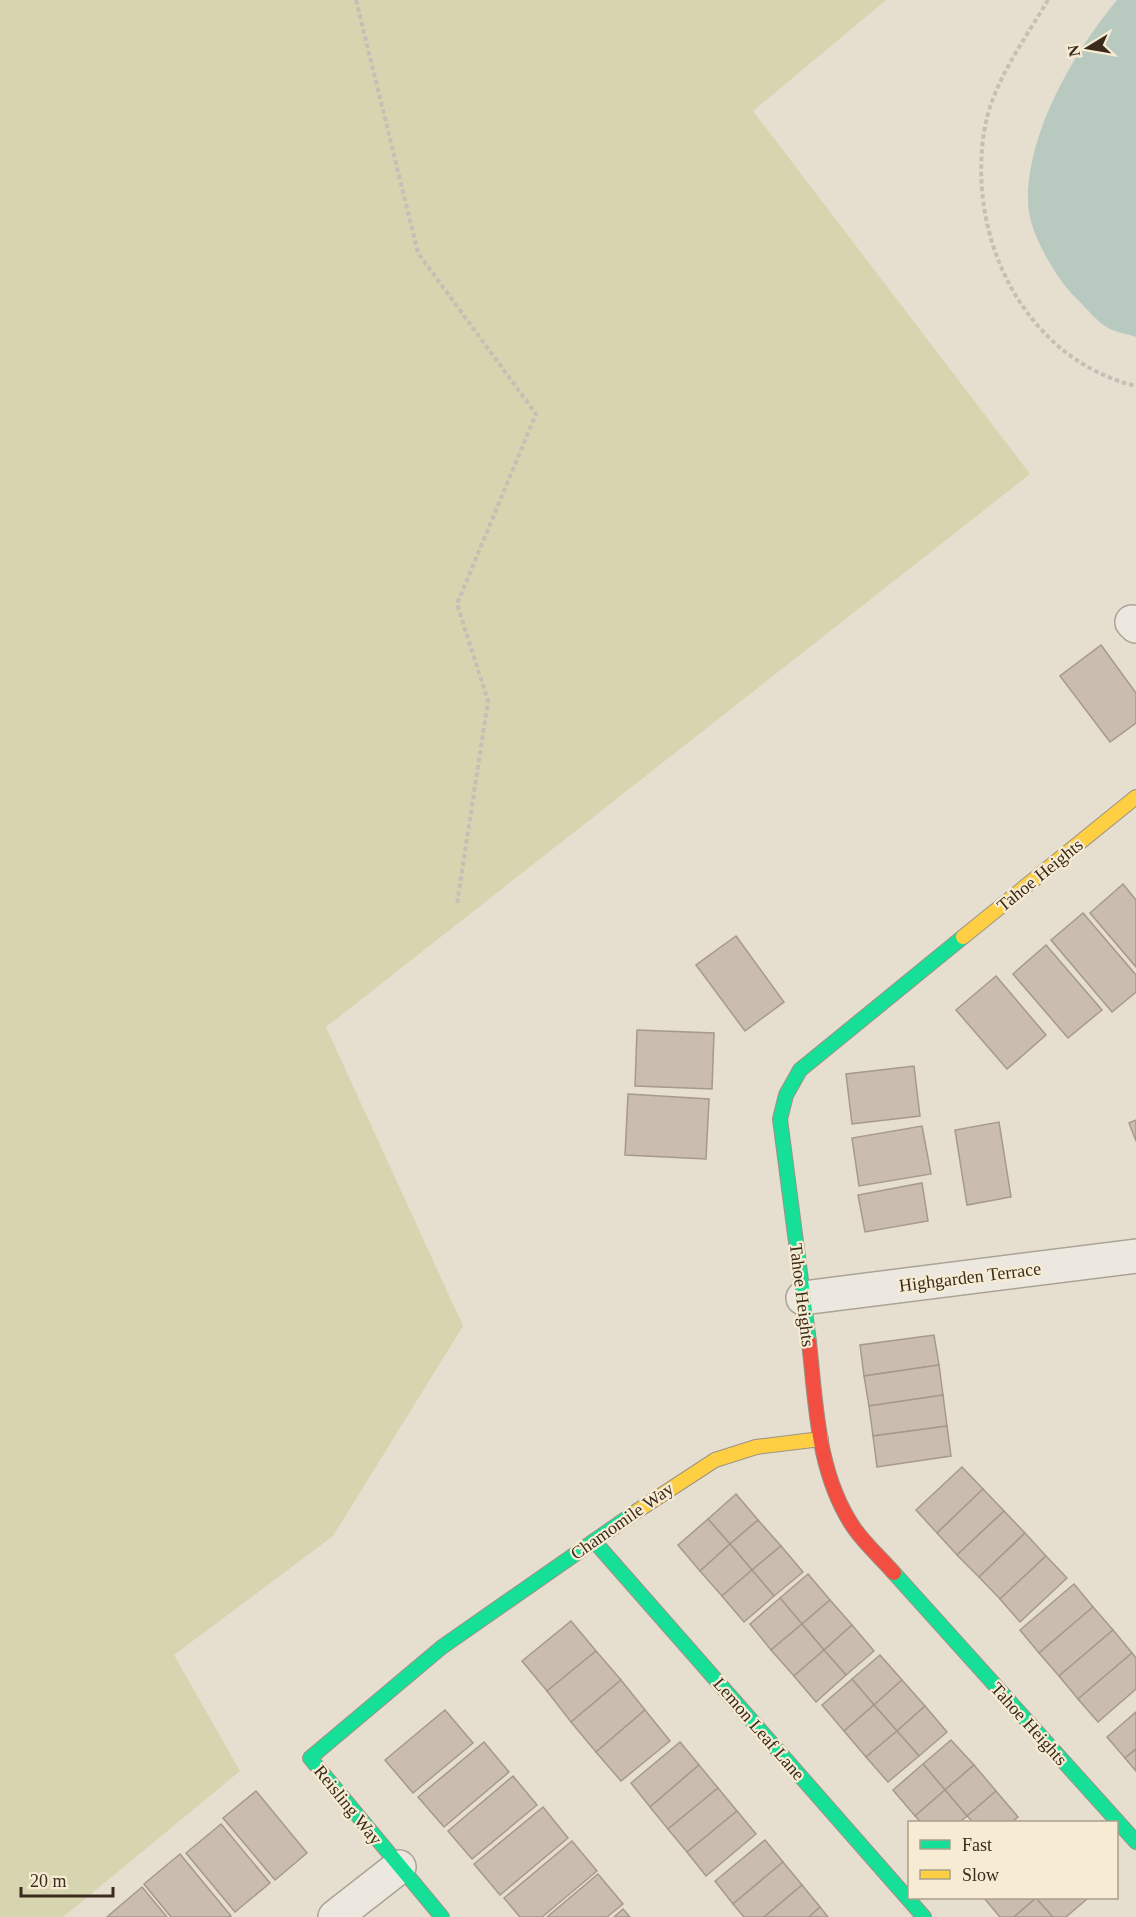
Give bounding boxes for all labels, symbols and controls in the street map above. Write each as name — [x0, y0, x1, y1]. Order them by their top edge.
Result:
north arrow — [1058, 18, 1118, 78]
text: N — [1064, 43, 1083, 58]
street label: Tahoe Heights — [993, 834, 1087, 916]
street label: Tahoe Heights — [786, 1242, 818, 1348]
street label: Highgarden Terrace — [898, 1258, 1042, 1296]
street label: Chamomile Way — [567, 1478, 677, 1564]
street label: Lemon Leaf Lane — [709, 1674, 809, 1784]
street label: Tahoe Heights — [987, 1679, 1071, 1769]
street label: Reisling Way — [310, 1761, 386, 1849]
legend — [908, 1821, 1118, 1899]
text: Fast — [962, 1835, 992, 1855]
scale bar — [21, 1860, 112, 1898]
text: Slow — [962, 1865, 999, 1885]
text: 20 m — [30, 1871, 67, 1891]

